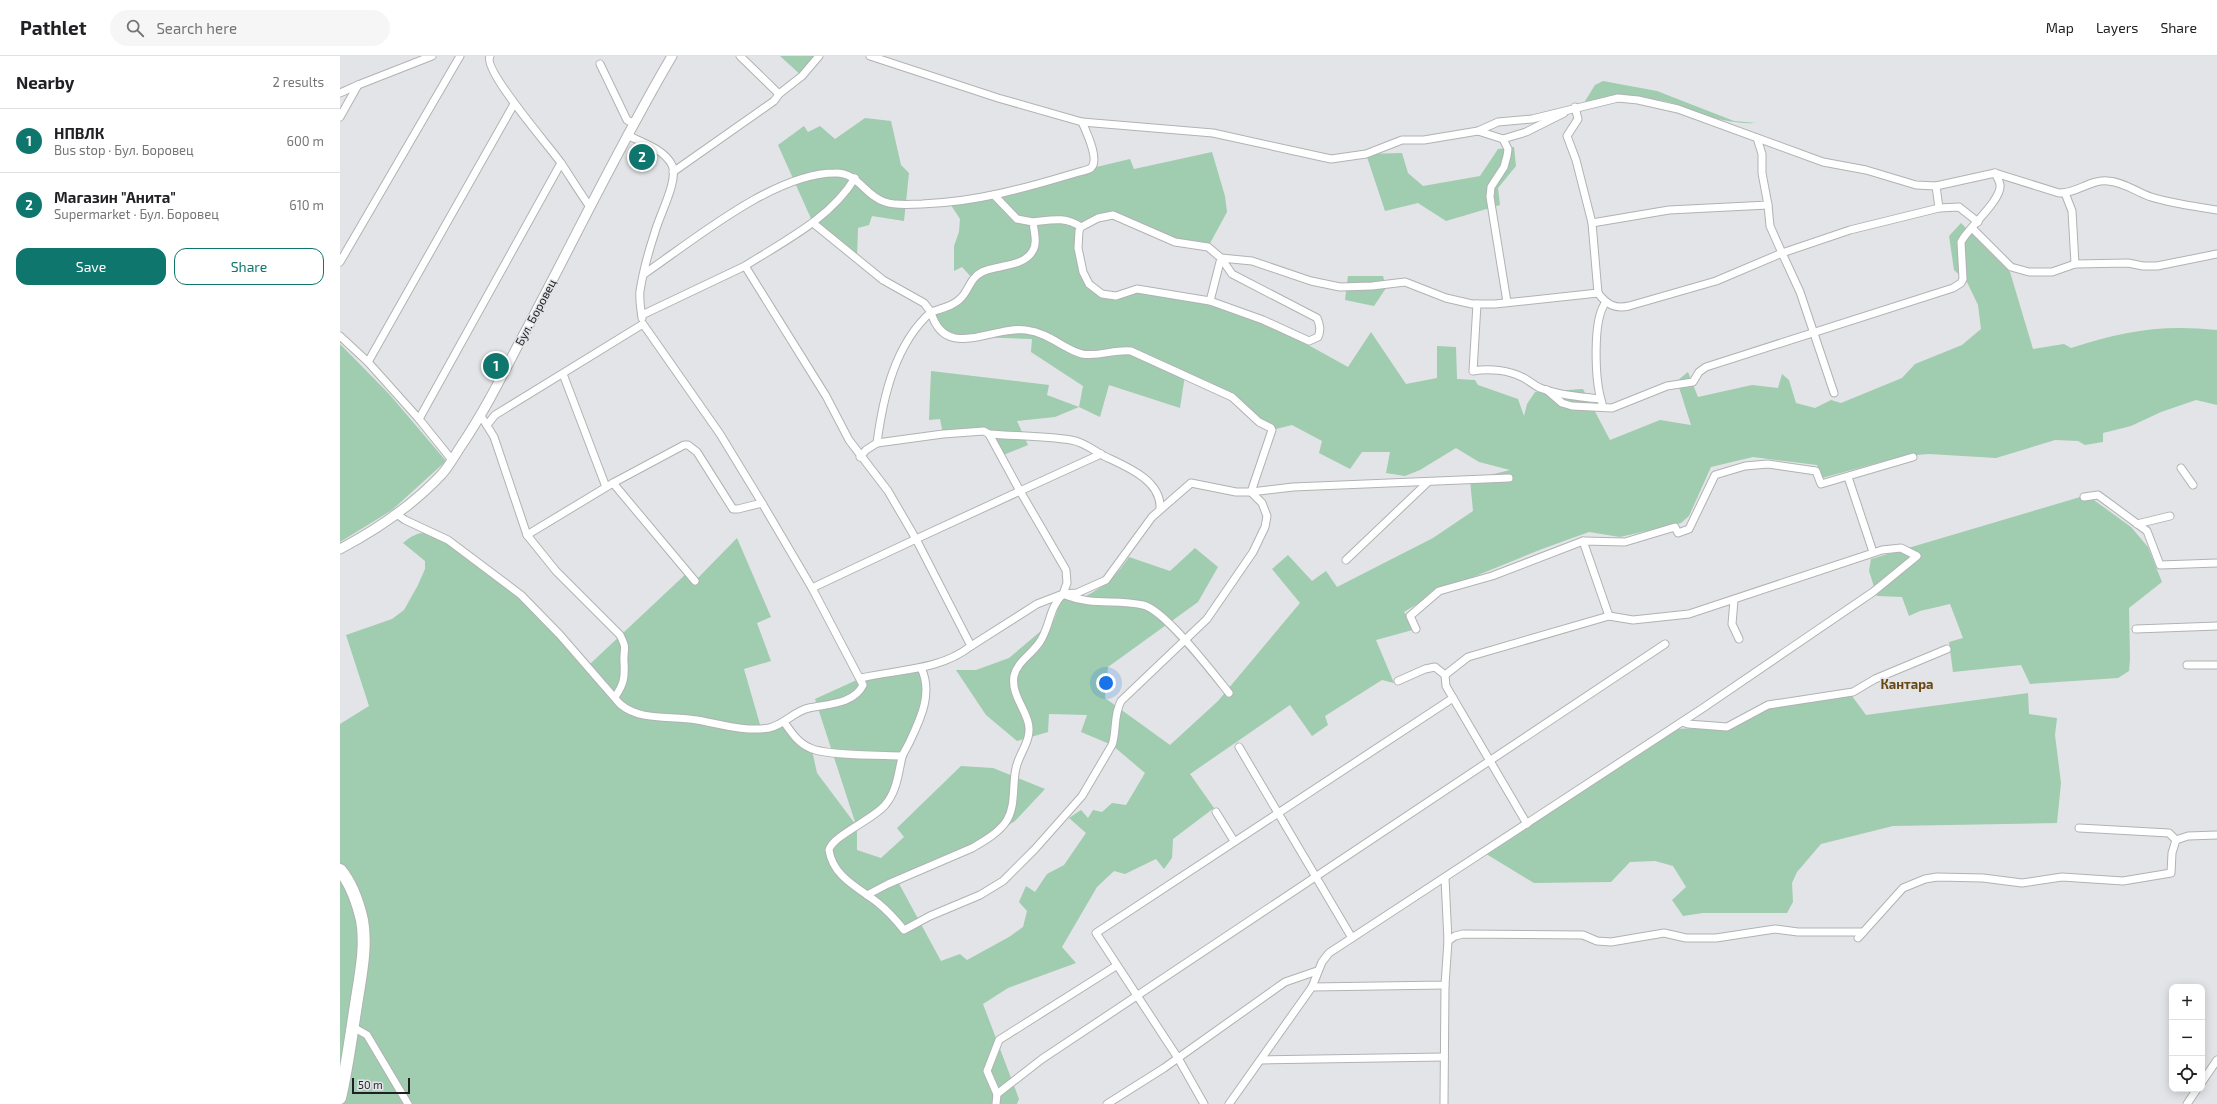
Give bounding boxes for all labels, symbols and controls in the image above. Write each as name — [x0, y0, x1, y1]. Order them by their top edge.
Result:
search box — [110, 10, 390, 46]
text: Pathlet — [20, 16, 86, 39]
icon: search — [124, 17, 146, 39]
text: Search here — [156, 19, 237, 37]
text: Map — [2046, 19, 2074, 36]
text: Layers — [2096, 19, 2138, 36]
text: Share — [2160, 19, 2197, 36]
text: Nearby — [16, 72, 74, 92]
text: 2 results — [272, 74, 324, 90]
text: НПВЛК — [54, 124, 104, 142]
text: 1 — [26, 133, 32, 149]
text: 600 m — [287, 133, 324, 149]
text: Bus stop · Бул. Боровец — [54, 142, 194, 158]
pin: 2 — [629, 142, 655, 172]
text: Магазин "Анита" — [54, 188, 176, 206]
text: 2 — [25, 197, 33, 213]
text: 610 m — [289, 197, 324, 213]
text: Supermarket · Бул. Боровец — [54, 206, 219, 222]
button: Save — [16, 248, 166, 285]
button: Share — [174, 248, 324, 285]
street label: Бул. Боровец — [512, 276, 559, 348]
pin: 1 — [483, 351, 509, 381]
your location — [1096, 673, 1116, 693]
district label: Кантара — [1880, 676, 1934, 692]
map controls — [2169, 984, 2205, 1092]
button: + — [2169, 984, 2205, 1020]
button: − — [2169, 1020, 2205, 1056]
button: locate — [2169, 1056, 2205, 1092]
scale bar — [352, 1076, 410, 1095]
text: 50 m — [358, 1078, 383, 1091]

